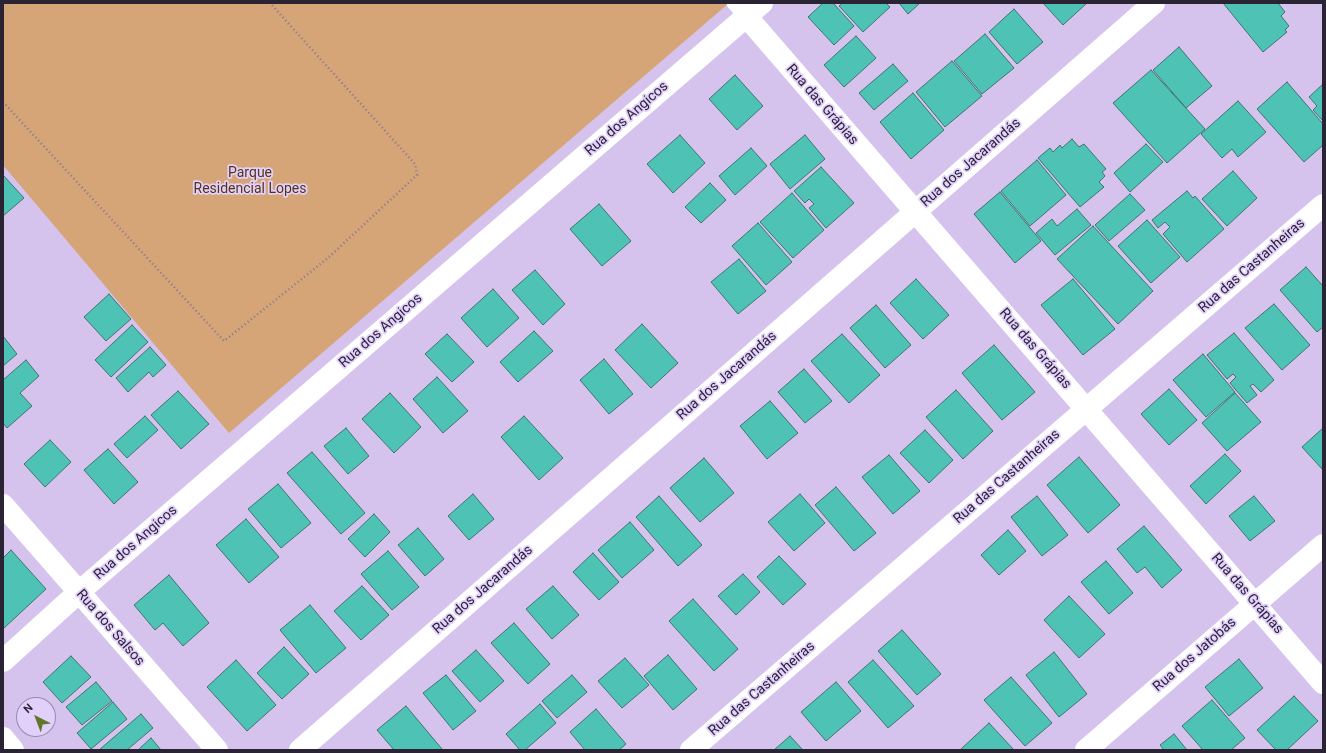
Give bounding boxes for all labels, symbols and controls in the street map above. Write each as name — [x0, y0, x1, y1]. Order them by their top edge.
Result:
street label: Rua das Grápias — [782, 61, 862, 149]
street label: Rua dos Angicos — [582, 78, 672, 160]
street label: Rua dos Jacarandás — [918, 115, 1024, 211]
park label: Parque Residencial Lopes — [194, 165, 306, 198]
street label: Rua das Castanheiras — [1195, 215, 1309, 317]
street label: Rua dos Angicos — [336, 290, 426, 372]
street label: Rua das Grápias — [995, 305, 1075, 393]
street label: Rua dos Jacarandás — [674, 328, 780, 424]
street label: Rua das Castanheiras — [950, 426, 1064, 528]
street label: Rua dos Angicos — [91, 502, 181, 584]
street label: Rua dos Jacarandás — [430, 542, 536, 638]
street label: Rua das Grápias — [1207, 550, 1287, 638]
street label: Rua dos Salsos — [72, 586, 148, 670]
street label: Rua dos Jatobás — [1150, 614, 1240, 696]
street label: Rua das Castanheiras — [705, 638, 819, 740]
north arrow — [16, 697, 56, 737]
text: N — [21, 701, 36, 716]

